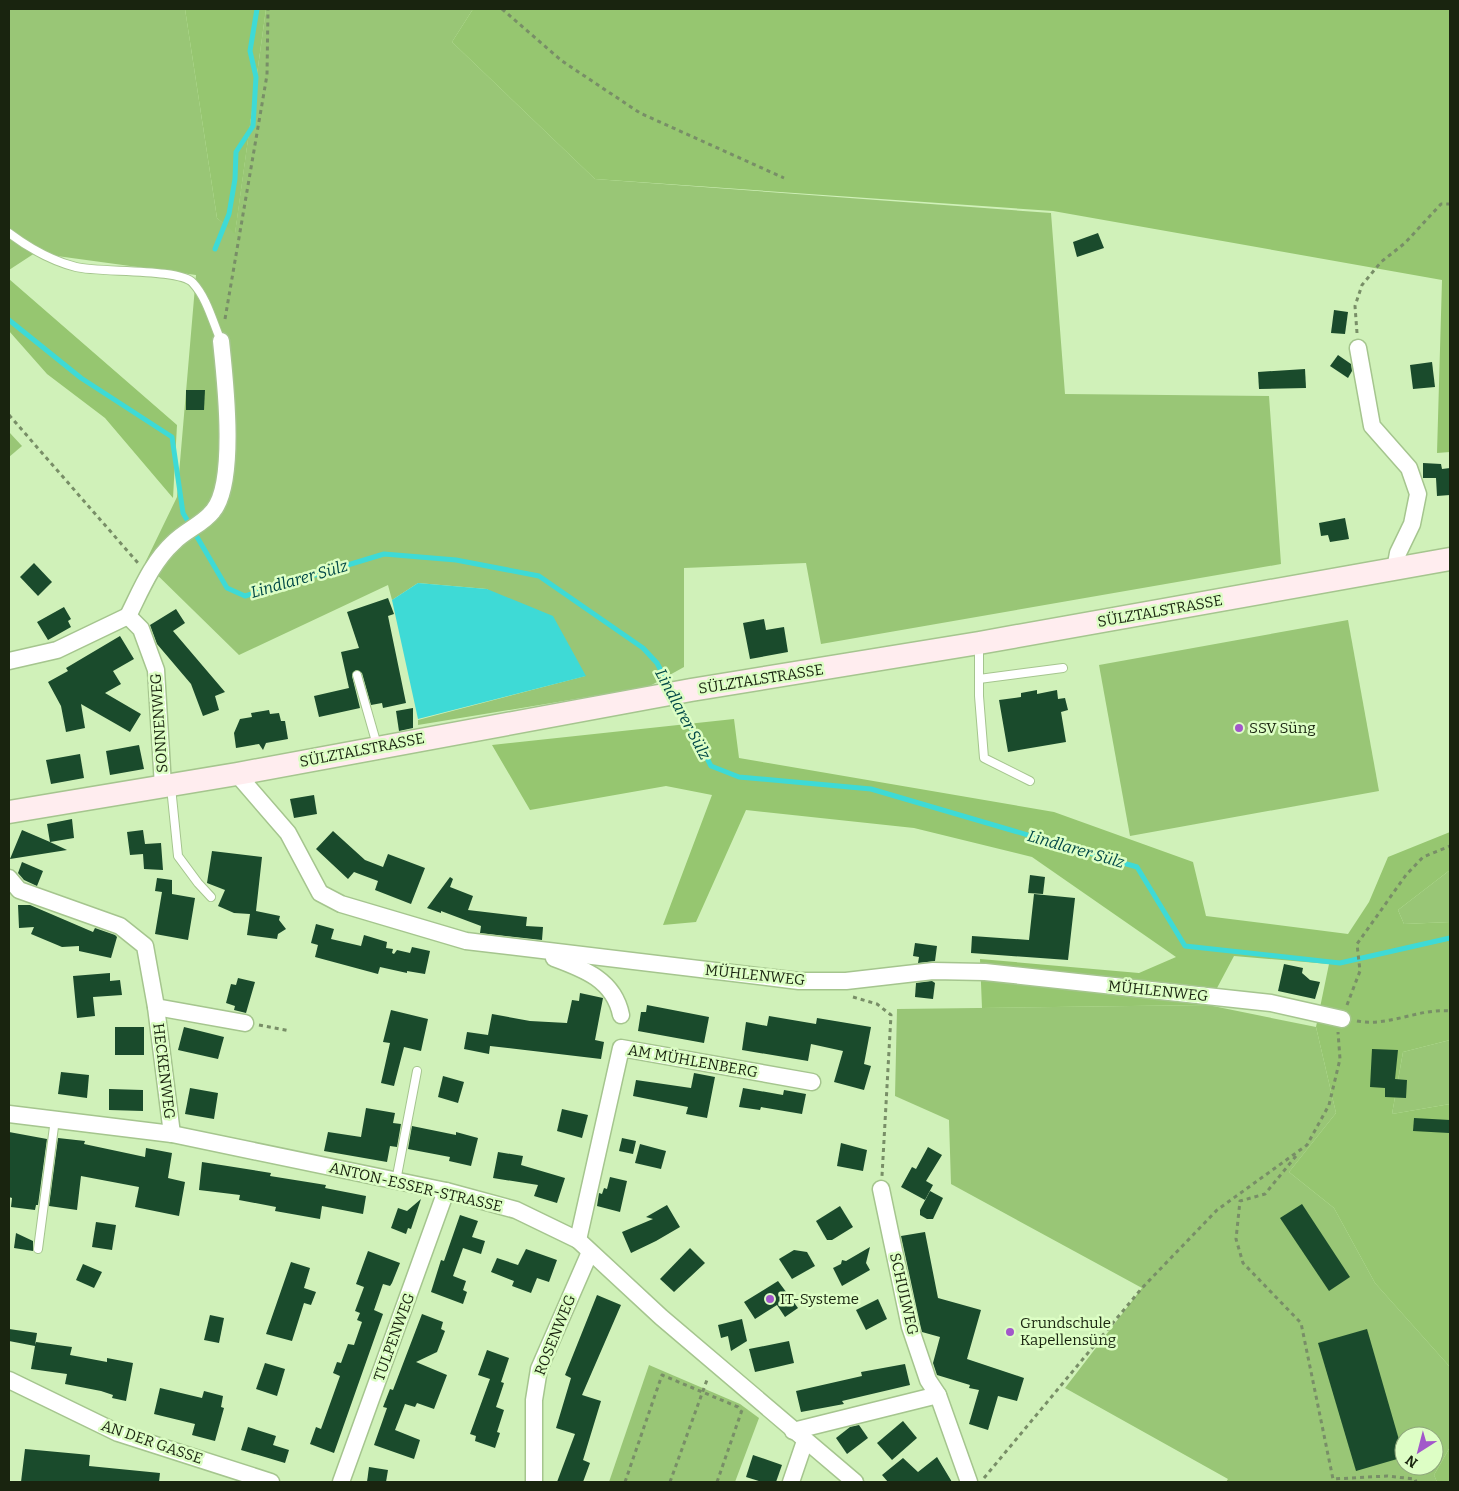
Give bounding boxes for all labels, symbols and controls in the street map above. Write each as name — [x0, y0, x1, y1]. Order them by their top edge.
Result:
water label: Lindlarer Sülz — [248, 556, 350, 602]
street label: SÜLZTALSTRASSE — [1096, 591, 1224, 631]
street label: SÜLZTALSTRASSE — [697, 660, 825, 698]
water label: Lindlarer Sülz — [651, 665, 715, 763]
street label: SONNENWEG — [147, 673, 171, 773]
place label: SSV Süng — [1249, 719, 1316, 737]
marker: SSV Süng — [1233, 722, 1245, 734]
street label: SÜLZTALSTRASSE — [298, 729, 426, 771]
water label: Lindlarer Sülz — [1025, 826, 1127, 872]
street label: MÜHLENWEG — [704, 961, 806, 989]
street label: MÜHLENWEG — [1107, 977, 1209, 1005]
street label: HECKENWEG — [149, 1022, 179, 1120]
street label: AM MÜHLENBERG — [627, 1041, 759, 1081]
street label: ANTON-ESSER-STRASSE — [328, 1158, 504, 1216]
street label: SCHULWEG — [886, 1251, 922, 1337]
street label: TULPENWEG — [370, 1290, 418, 1384]
place label: IT-Systeme — [780, 1290, 859, 1308]
street label: ROSENWEG — [531, 1292, 579, 1378]
marker: IT-Systeme — [764, 1293, 776, 1305]
place label: Grundschule Kapellensüng — [1020, 1314, 1116, 1349]
marker: Grundschule Kapellensüng — [1004, 1326, 1016, 1338]
street label: AN DER GASSE — [99, 1416, 205, 1468]
north arrow — [1394, 1426, 1444, 1476]
text: N — [1402, 1451, 1421, 1471]

